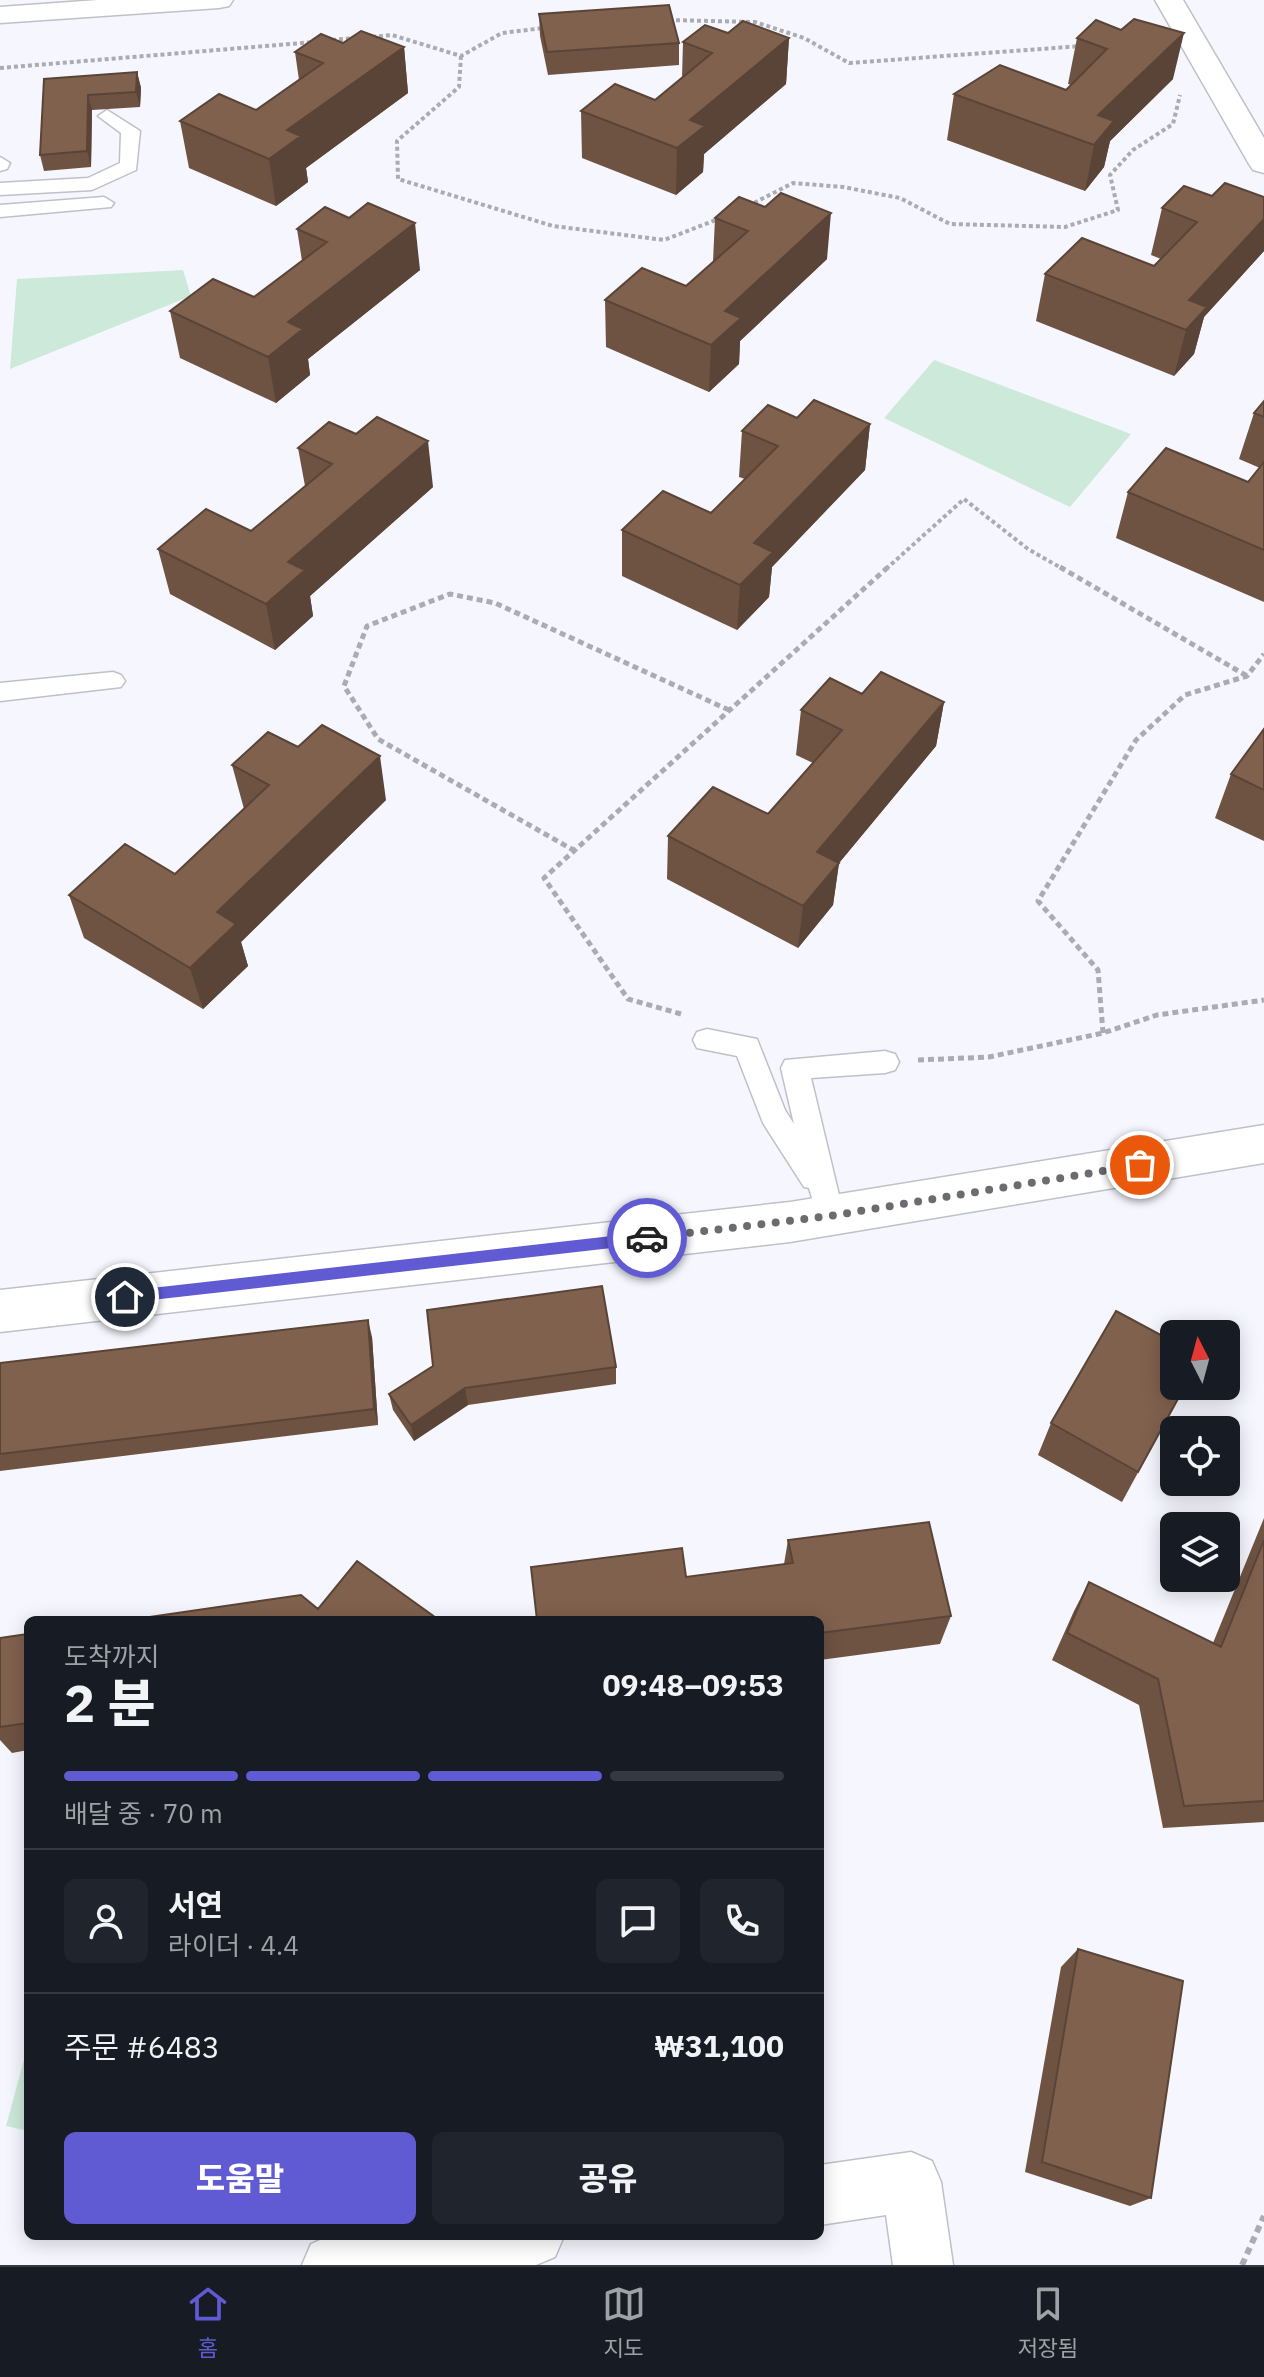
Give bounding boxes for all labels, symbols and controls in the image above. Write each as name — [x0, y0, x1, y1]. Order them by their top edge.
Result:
pin — [1106, 1131, 1174, 1199]
icon: bag — [1118, 1143, 1162, 1187]
courier — [607, 1198, 687, 1278]
icon: car — [625, 1216, 669, 1260]
pin — [91, 1263, 159, 1331]
icon: home — [103, 1275, 147, 1319]
north arrow — [1160, 1320, 1240, 1400]
map controls — [1160, 1320, 1240, 1592]
button: locate — [1160, 1416, 1240, 1496]
button: layers — [1160, 1512, 1240, 1592]
text: 도착까지 — [64, 1639, 160, 1673]
text: 09:48–09:53 — [603, 1665, 784, 1704]
text: 2 분 — [64, 1669, 155, 1736]
text: 배달 중 · 70 m — [64, 1796, 223, 1830]
button: person — [64, 1879, 148, 1963]
button: chat — [596, 1879, 680, 1963]
button: phone — [700, 1879, 784, 1963]
text: 서연 — [168, 1885, 223, 1924]
text: 라이더 · 4.4 — [168, 1928, 299, 1962]
text: ₩31,100 — [654, 2026, 784, 2065]
text: 주문 #6483 — [64, 2027, 220, 2066]
button: 도움말 — [64, 2132, 416, 2224]
button: 공유 — [432, 2132, 784, 2224]
tab: 홈 — [186, 2282, 230, 2362]
tab: 지도 — [602, 2282, 646, 2362]
tab: 저장됨 — [1017, 2282, 1078, 2362]

